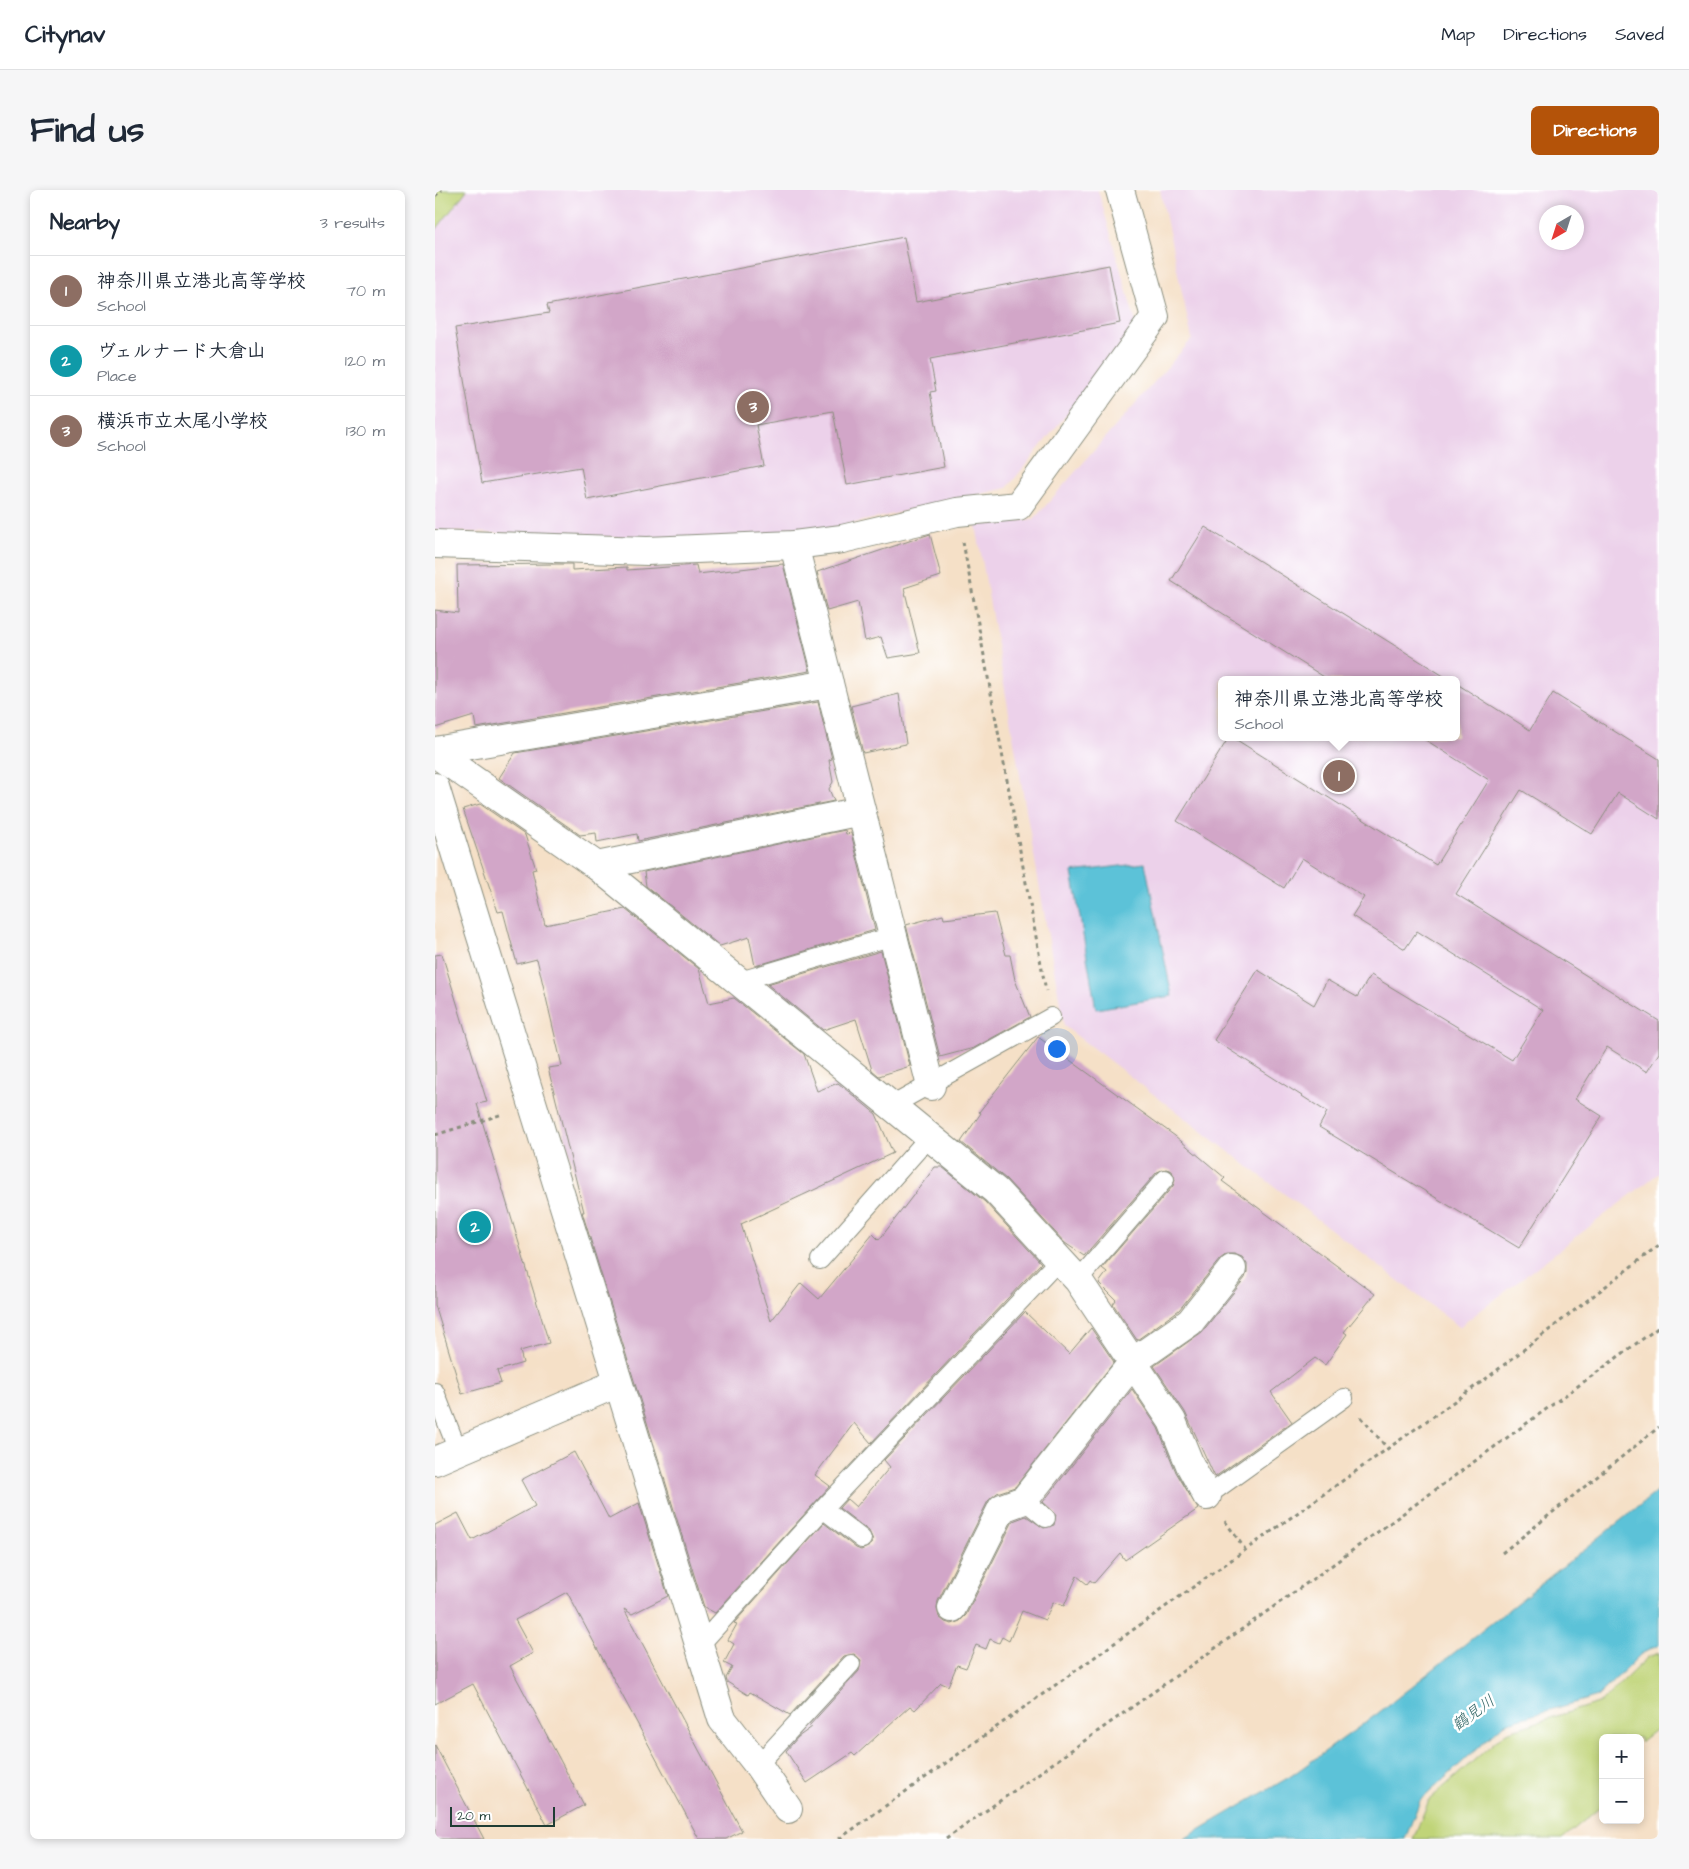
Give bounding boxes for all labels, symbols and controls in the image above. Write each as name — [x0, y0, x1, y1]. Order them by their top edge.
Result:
text: Citynav — [25, 18, 105, 52]
text: Map — [1441, 22, 1475, 47]
text: Directions — [1503, 22, 1587, 47]
text: Saved — [1615, 22, 1664, 47]
text: Find us — [30, 106, 144, 155]
button: Directions — [1531, 106, 1659, 155]
north arrow — [1539, 205, 1584, 250]
text: Nearby — [50, 208, 120, 237]
text: 3 results — [320, 212, 385, 234]
text: 神奈川県立港北高等学校 — [97, 268, 306, 295]
text: 1 — [65, 280, 67, 302]
text: 70 m — [346, 280, 385, 302]
text: School — [97, 295, 146, 317]
text: ヴェルナード大倉山 — [97, 338, 266, 365]
text: 2 — [61, 350, 71, 372]
text: 120 m — [345, 350, 385, 372]
text: Place — [97, 365, 137, 387]
pin: 3 — [737, 388, 769, 426]
text: 横浜市立太尾小学校 — [97, 408, 268, 435]
text: 3 — [62, 420, 70, 442]
text: 130 m — [346, 420, 385, 442]
text: School — [97, 435, 146, 457]
popup — [1218, 676, 1460, 741]
text: 神奈川県立港北高等学校 — [1234, 686, 1444, 713]
text: School — [1234, 713, 1283, 735]
pin: 1 — [1323, 757, 1355, 795]
your location — [1044, 1036, 1070, 1062]
pin: 2 — [459, 1208, 491, 1246]
water label: 鶴見川 — [1448, 1690, 1499, 1736]
map controls — [1599, 1734, 1644, 1824]
button: + — [1599, 1734, 1644, 1779]
button: − — [1599, 1779, 1644, 1824]
scale bar — [450, 1804, 555, 1827]
text: 20 m — [457, 1806, 490, 1826]

